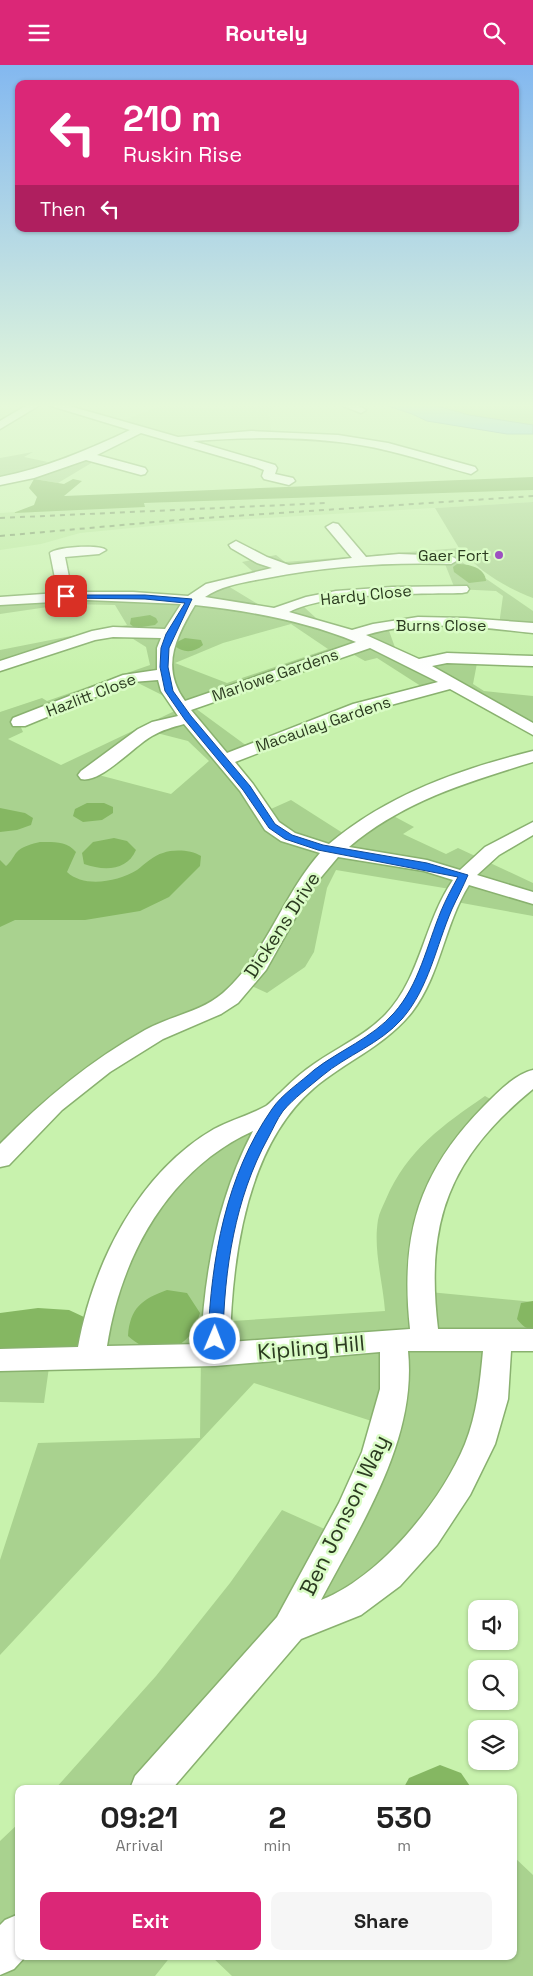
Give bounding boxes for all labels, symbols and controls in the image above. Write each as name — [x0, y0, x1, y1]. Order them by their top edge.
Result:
icon: menu — [25, 19, 53, 47]
text: Routely — [225, 19, 308, 47]
icon: search — [480, 19, 508, 47]
text: 210 m — [123, 97, 221, 141]
icon: left — [40, 100, 105, 165]
text: Ruskin Rise — [123, 140, 242, 168]
icon: left — [96, 195, 124, 223]
text: Then — [40, 197, 86, 222]
place label: Gaer Fort — [418, 545, 489, 566]
marker: Gaer Fort — [493, 549, 505, 561]
pin — [45, 575, 87, 617]
street label: Hardy Close — [319, 580, 413, 610]
icon: arrive — [52, 582, 80, 610]
street label: Burns Close — [396, 615, 486, 636]
street label: Marlowe Gardens — [209, 644, 341, 706]
street label: Hazlitt Close — [43, 668, 139, 722]
street label: Macaulay Gardens — [253, 691, 393, 757]
street label: Dickens Drive — [238, 867, 326, 983]
position arrow — [188, 1312, 240, 1364]
street label: Kipling Hill — [256, 1328, 366, 1366]
street label: Ben Jonson Way — [293, 1430, 395, 1600]
map controls — [468, 1600, 518, 1770]
button: sound — [468, 1600, 518, 1650]
button: search — [468, 1660, 518, 1710]
button: layers — [468, 1720, 518, 1770]
text: 09:21 — [100, 1798, 178, 1837]
text: 2 — [268, 1798, 286, 1837]
text: 530 — [376, 1798, 432, 1837]
text: Arrival — [116, 1835, 163, 1856]
text: min — [264, 1835, 291, 1856]
text: m — [397, 1835, 411, 1856]
button: Exit — [40, 1892, 261, 1950]
button: Share — [271, 1892, 492, 1950]

